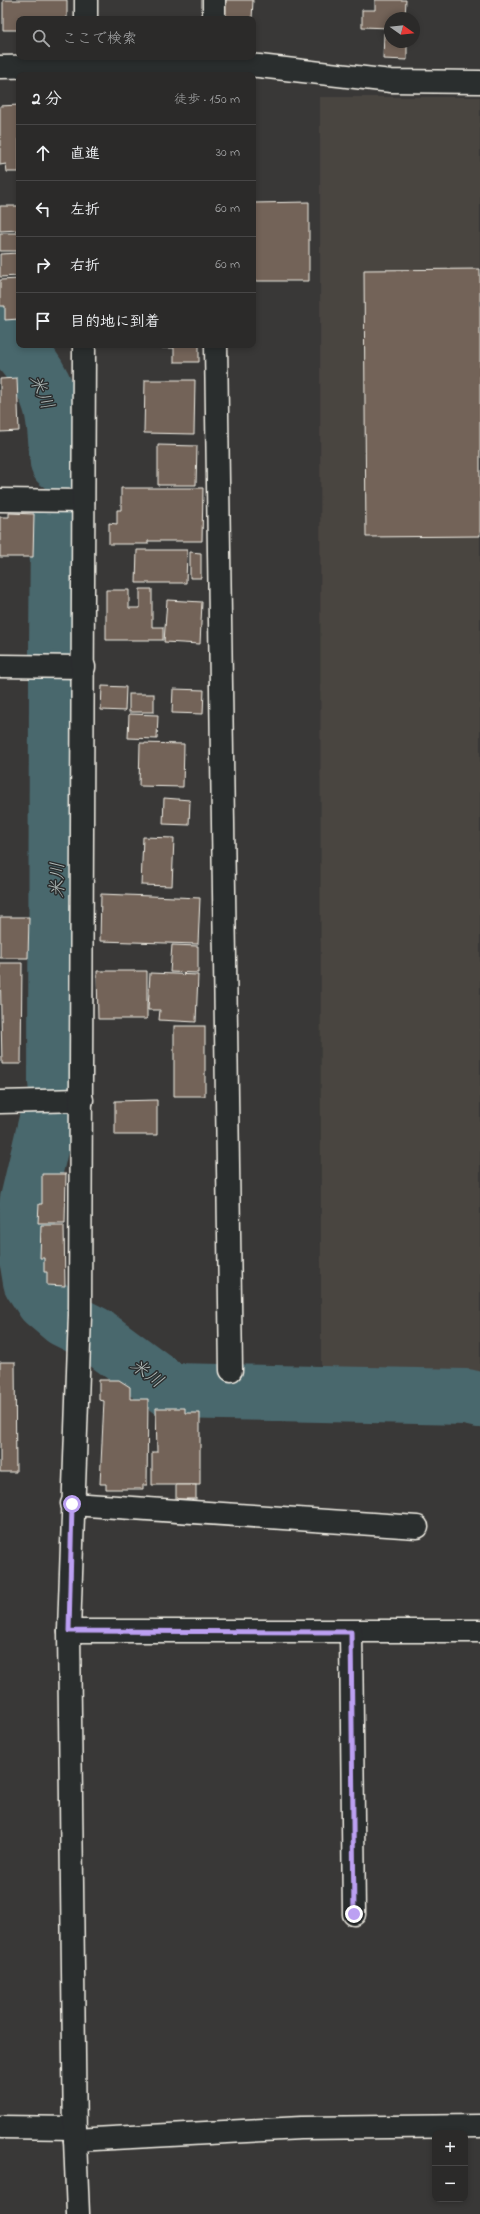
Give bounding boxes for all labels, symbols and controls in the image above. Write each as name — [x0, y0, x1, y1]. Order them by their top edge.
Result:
north arrow — [384, 12, 420, 48]
search box — [16, 16, 256, 60]
icon: search — [30, 27, 52, 49]
text: ここで検索 — [62, 28, 137, 50]
text: 2 分 — [32, 87, 62, 112]
text: 徒歩 · 150 m — [174, 90, 240, 109]
icon: ahead — [32, 142, 54, 164]
text: 直進 — [70, 143, 100, 165]
text: 30 m — [216, 143, 240, 162]
icon: left — [32, 198, 54, 220]
text: 左折 — [70, 199, 100, 221]
text: 60 m — [215, 199, 240, 218]
icon: right — [32, 254, 54, 276]
text: 右折 — [70, 255, 100, 277]
text: 60 m — [215, 255, 240, 274]
icon: arrive — [32, 310, 54, 332]
text: 目的地に到着 — [70, 311, 160, 333]
water label: 米川 — [21, 371, 59, 414]
water label: 米川 — [46, 862, 72, 898]
water label: 米川 — [124, 1354, 168, 1396]
route start — [63, 1495, 81, 1513]
route end — [345, 1905, 363, 1923]
map controls — [432, 2130, 468, 2202]
button: + — [432, 2130, 468, 2166]
button: − — [432, 2166, 468, 2202]

